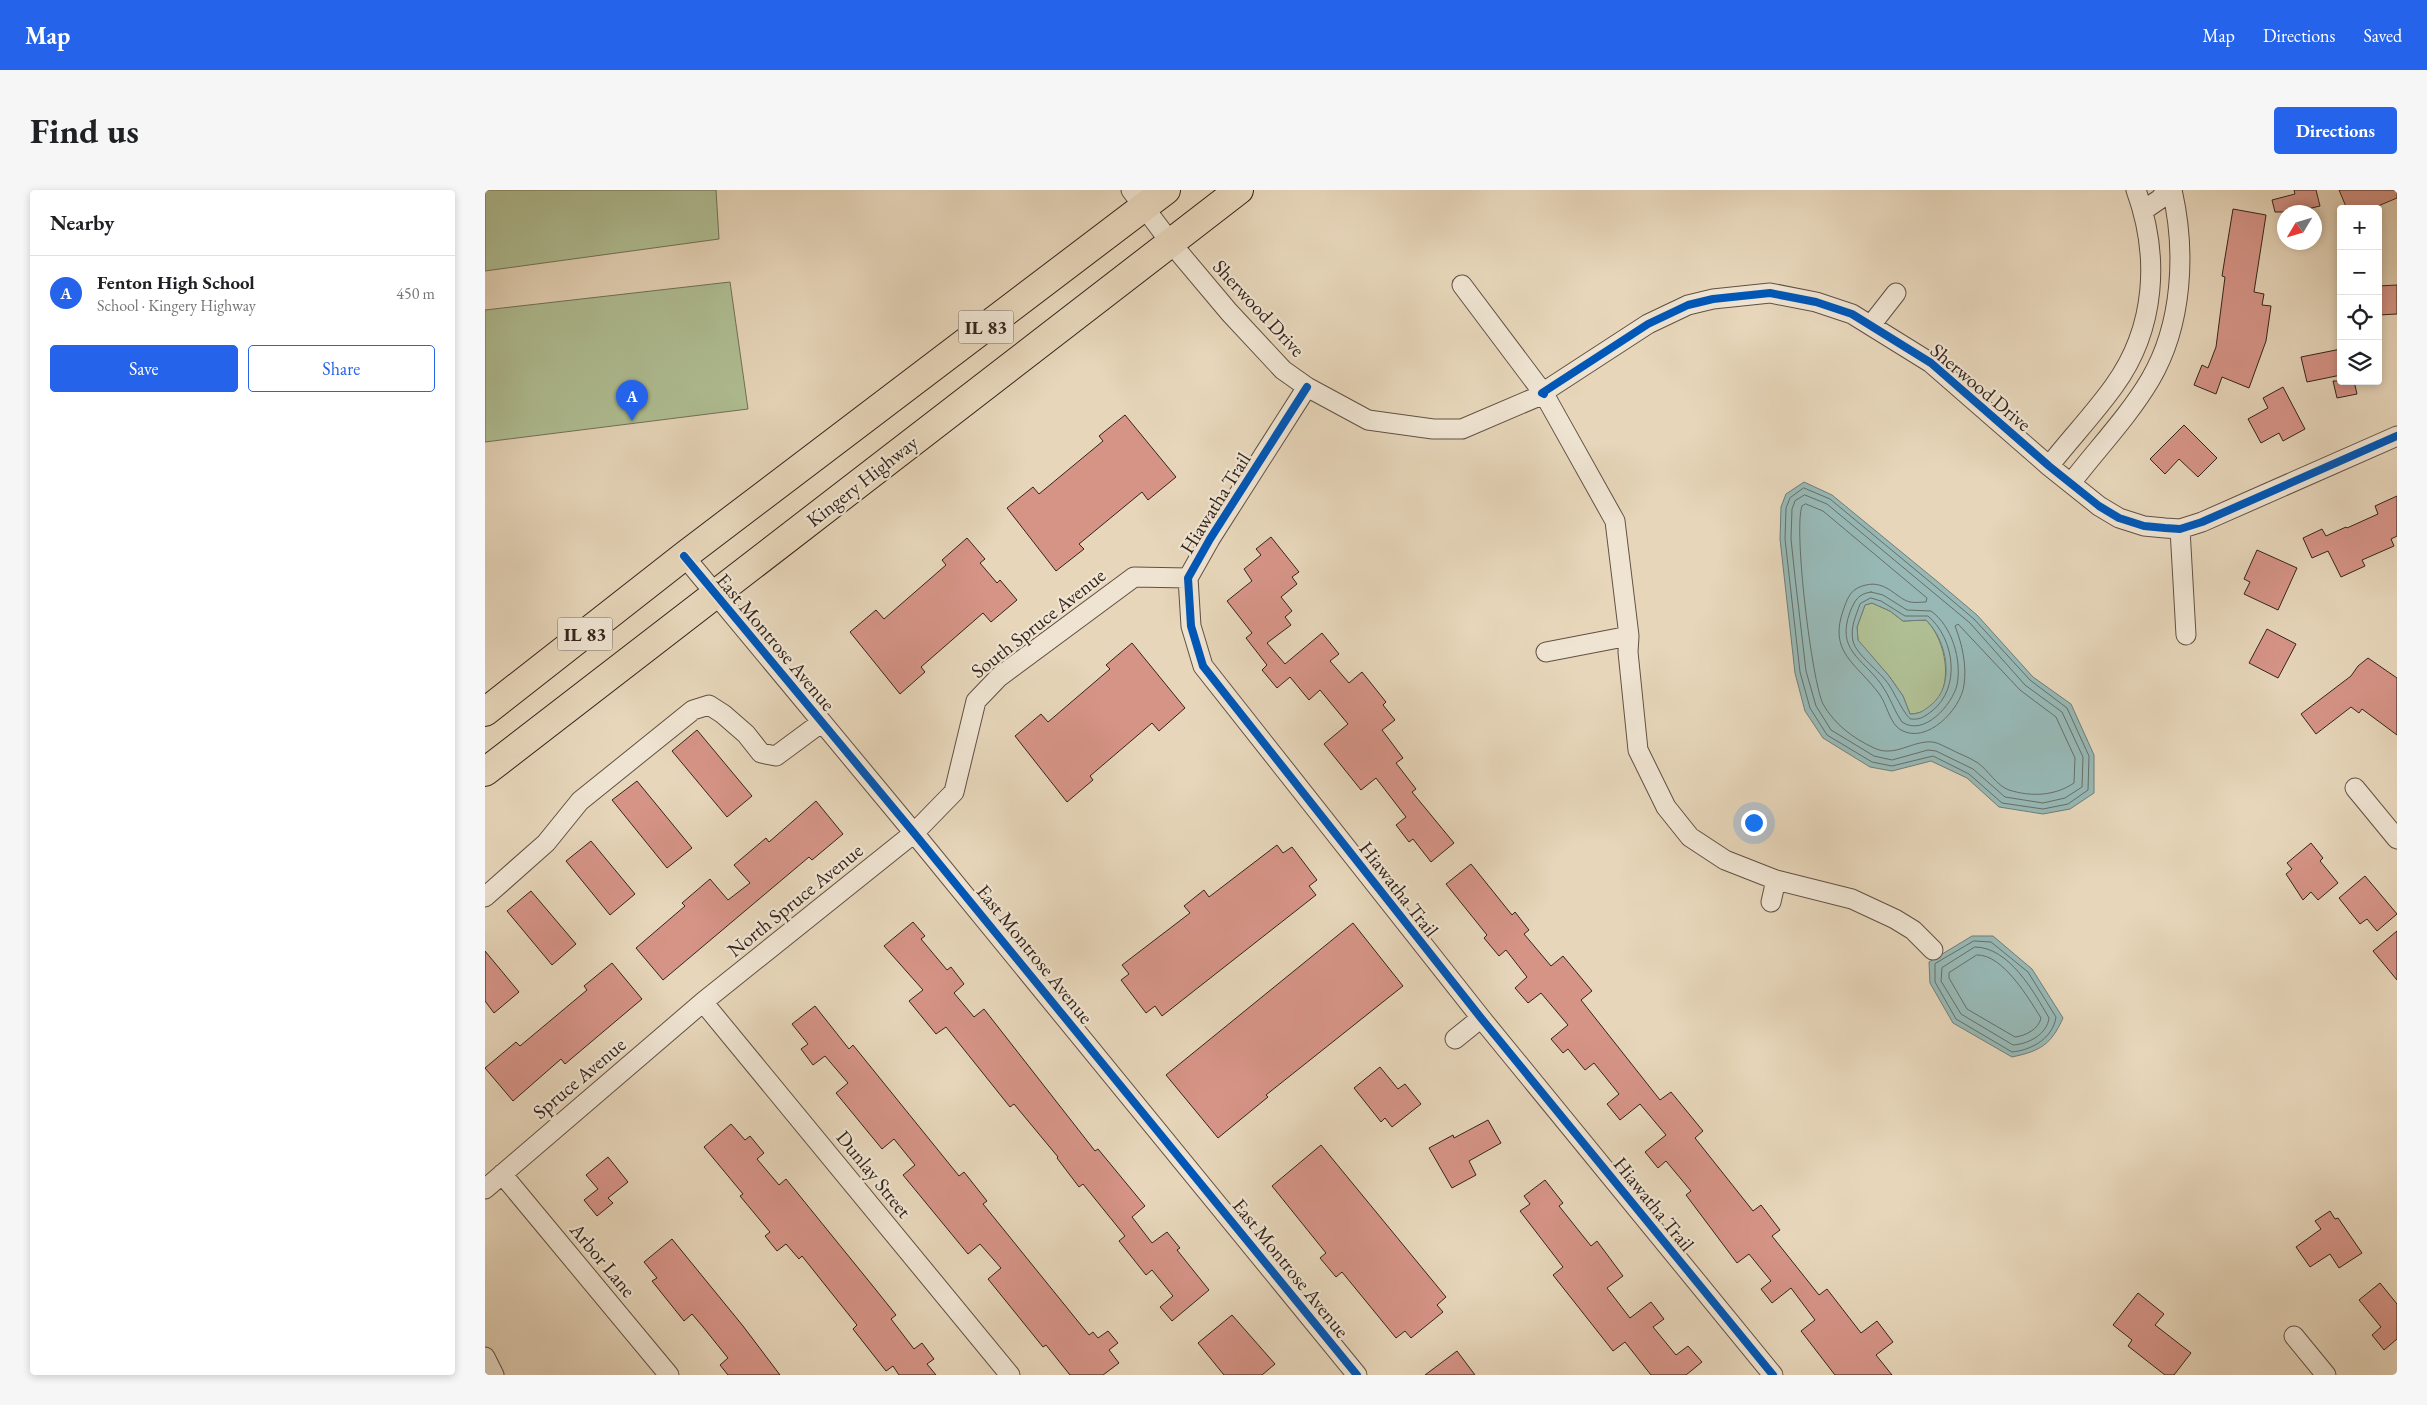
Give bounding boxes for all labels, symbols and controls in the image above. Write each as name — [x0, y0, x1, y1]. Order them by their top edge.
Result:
text: Map — [25, 20, 70, 51]
text: Map — [2203, 24, 2235, 47]
text: Directions — [2263, 24, 2335, 47]
text: Saved — [2363, 24, 2402, 47]
button: Directions — [2274, 107, 2397, 154]
text: Find us — [30, 108, 139, 153]
north arrow — [2277, 205, 2322, 250]
map controls — [2337, 205, 2382, 385]
button: + — [2337, 205, 2382, 250]
text: Nearby — [50, 209, 114, 236]
button: − — [2337, 250, 2382, 295]
street label: Sherwood Drive — [1207, 254, 1311, 362]
text: Fenton High School — [97, 270, 255, 295]
text: A — [60, 283, 72, 304]
text: 450 m — [396, 283, 435, 304]
text: School · Kingery Highway — [97, 295, 256, 316]
button: locate — [2337, 295, 2382, 340]
road number: IL 83 — [959, 310, 1013, 344]
street label: Sherwood Drive — [1925, 337, 2037, 437]
button: layers — [2337, 340, 2382, 385]
button: Save — [50, 345, 238, 392]
button: Share — [248, 345, 435, 392]
pin: A — [616, 380, 648, 421]
street label: Kingery Highway — [801, 429, 923, 533]
street label: Hiawatha Trail — [1174, 447, 1256, 558]
street label: South Spruce Avenue — [965, 562, 1111, 684]
street label: East Montrose Avenue — [711, 568, 841, 716]
road number: IL 83 — [557, 618, 613, 650]
your location — [1741, 810, 1767, 836]
street label: Hiawatha Trail — [1354, 836, 1445, 942]
street label: North Spruce Avenue — [722, 837, 868, 963]
street label: East Montrose Avenue — [971, 879, 1099, 1029]
street label: Spruce Avenue — [527, 1031, 631, 1125]
street label: Dunlay Street — [831, 1125, 918, 1224]
street label: Hiawatha Trail — [1608, 1151, 1700, 1257]
street label: East Montrose Avenue — [1227, 1193, 1355, 1343]
street label: Arbor Lane — [564, 1217, 642, 1303]

